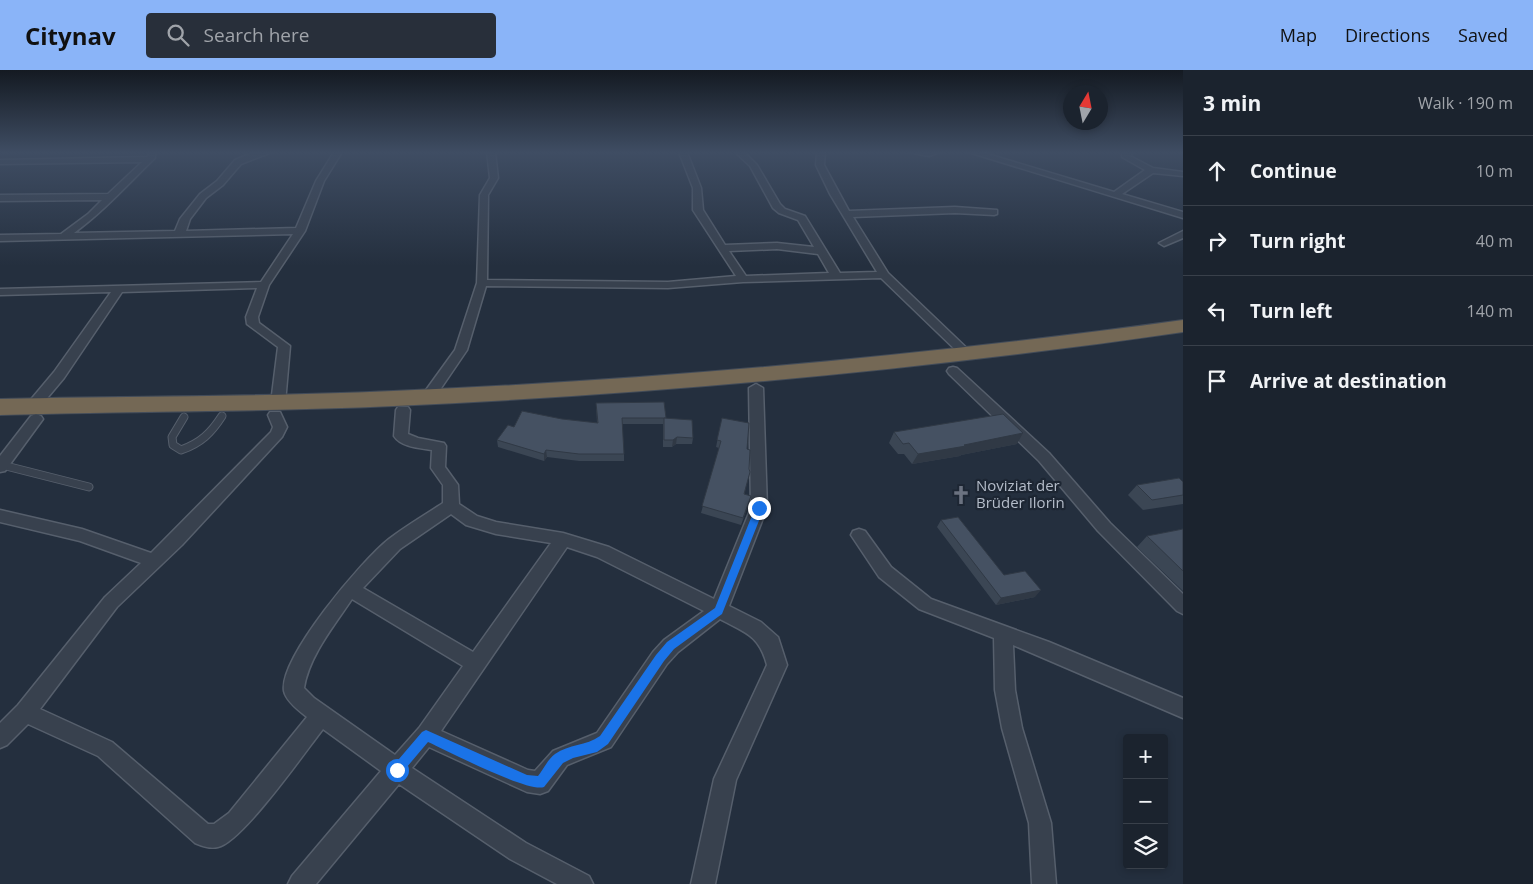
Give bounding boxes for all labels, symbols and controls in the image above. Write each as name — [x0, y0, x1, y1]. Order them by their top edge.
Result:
search box — [146, 13, 496, 58]
text: Citynav — [25, 19, 116, 52]
icon: search — [164, 21, 192, 49]
text: Search here — [204, 22, 309, 48]
text: Map — [1280, 23, 1317, 47]
text: Directions — [1345, 23, 1430, 47]
text: Saved — [1458, 23, 1508, 47]
north arrow — [1063, 85, 1108, 130]
text: 3 min — [1203, 89, 1261, 117]
text: Walk · 190 m — [1418, 92, 1513, 114]
icon: ahead — [1203, 157, 1231, 185]
text: Continue — [1250, 158, 1337, 184]
text: 10 m — [1476, 160, 1513, 182]
icon: right — [1203, 227, 1231, 255]
text: Turn right — [1250, 228, 1345, 254]
text: 40 m — [1476, 230, 1513, 252]
icon: left — [1203, 297, 1231, 325]
text: Turn left — [1250, 298, 1332, 324]
text: 140 m — [1467, 300, 1513, 322]
icon: arrive — [1203, 367, 1231, 395]
text: Arrive at destination — [1250, 368, 1447, 394]
place label: Noviziat der Brüder Ilorin — [976, 475, 1065, 512]
church icon: Noviziat der Brüder Ilorin — [950, 484, 972, 506]
route end — [748, 497, 771, 520]
map controls — [1123, 734, 1168, 869]
button: + — [1123, 734, 1168, 779]
route start — [386, 759, 409, 782]
button: − — [1123, 779, 1168, 824]
button: layers — [1123, 824, 1168, 869]

